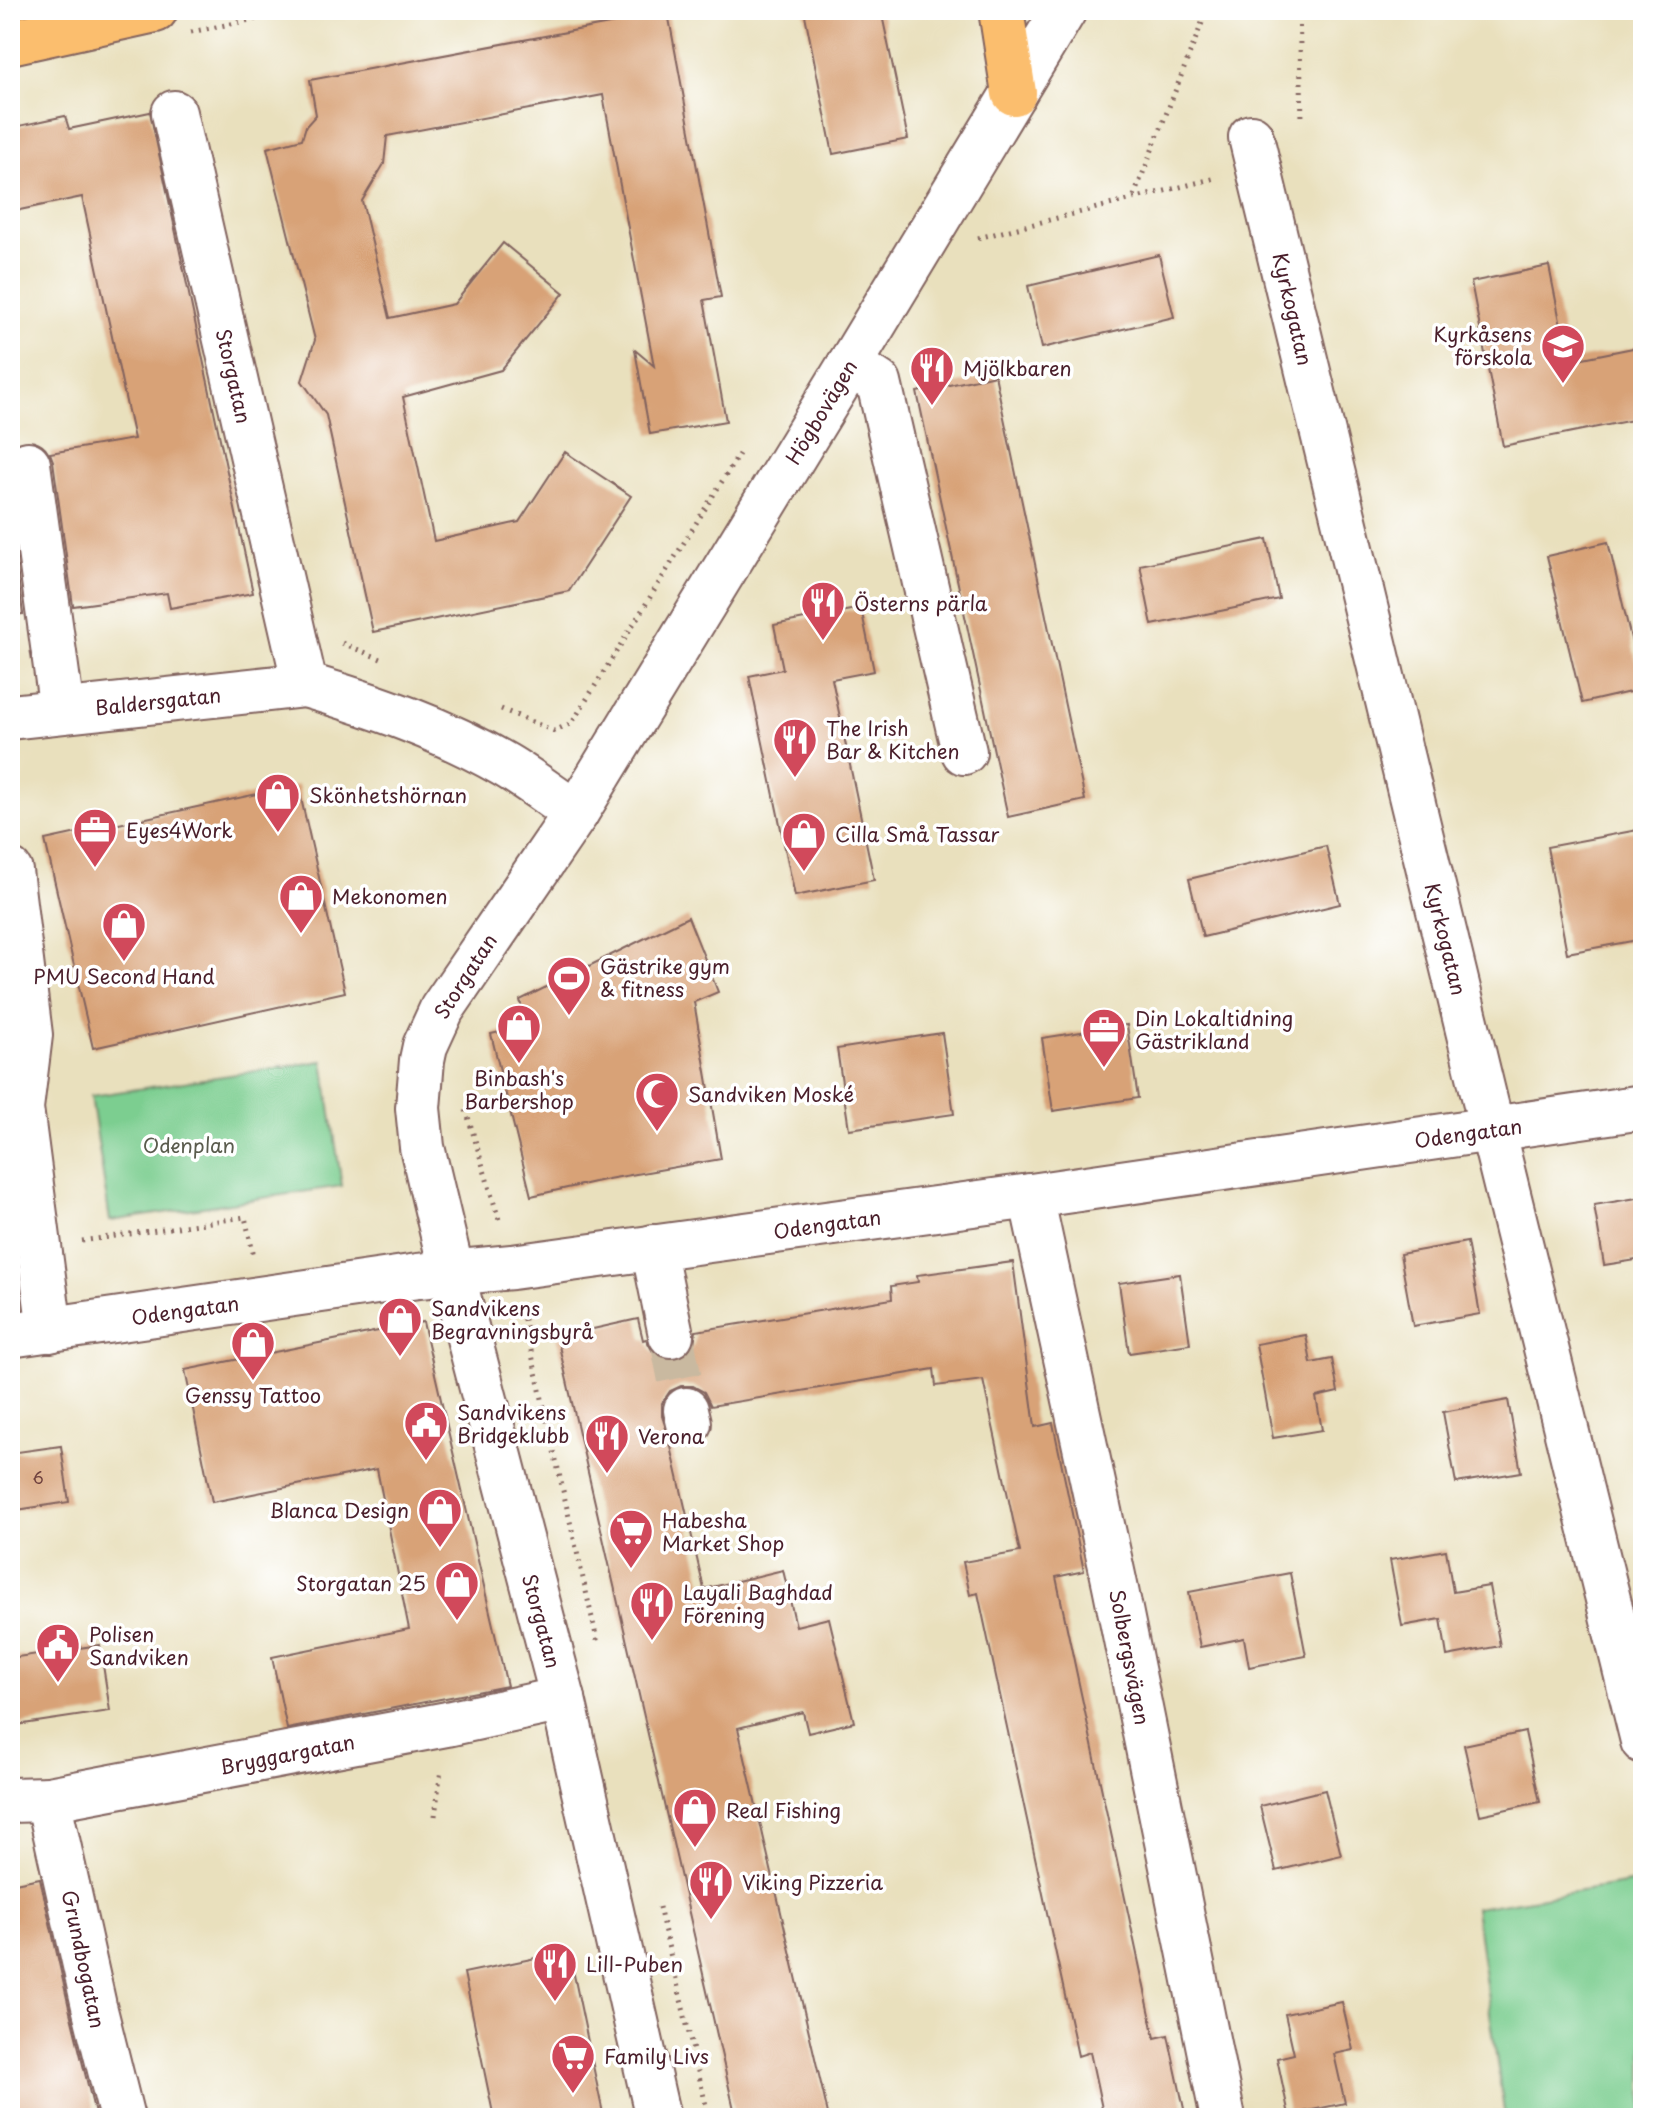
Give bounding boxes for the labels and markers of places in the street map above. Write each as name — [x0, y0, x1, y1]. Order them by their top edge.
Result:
place label: Kyrkåsens förskola — [1433, 319, 1533, 372]
school or university icon: Kyrkåsens förskola — [1539, 322, 1587, 385]
restaurant icon: Mjölkbaren — [908, 344, 956, 407]
place label: Mjölkbaren — [963, 353, 1072, 383]
restaurant icon: Österns pärla — [799, 579, 847, 642]
place label: Österns pärla — [854, 588, 988, 618]
place label: The Irish Bar & Kitchen — [826, 713, 960, 766]
restaurant icon: The Irish Bar & Kitchen — [771, 716, 819, 779]
shop icon: Skönhetshörnan — [254, 771, 302, 834]
place label: Skönhetshörnan — [309, 780, 467, 810]
office icon: Eyes4Work — [71, 806, 119, 869]
shop icon: Cilla Små Tassar — [780, 810, 828, 873]
place label: Eyes4Work — [126, 815, 233, 845]
place label: Cilla Små Tassar — [835, 819, 999, 849]
shop icon: Mekonomen — [277, 872, 325, 935]
place label: Mekonomen — [332, 881, 448, 911]
shop icon: PMU Second Hand — [100, 900, 148, 963]
place label: Gästrike gym & fitness — [600, 951, 730, 1004]
sports icon: Gästrike gym & fitness — [545, 954, 593, 1017]
place label: PMU Second Hand — [33, 961, 215, 991]
shop icon: Binbash's Barbershop — [495, 1002, 543, 1065]
place label: Din Lokaltidning Gästrikland — [1135, 1003, 1293, 1056]
office icon: Din Lokaltidning Gästrikland — [1080, 1006, 1128, 1069]
place label: Binbash's Barbershop — [464, 1063, 574, 1116]
mosque icon: Sandviken Moské — [633, 1070, 681, 1133]
place label: Sandviken Moské — [688, 1079, 854, 1109]
place label: Sandvikens Begravningsbyrå — [431, 1293, 594, 1346]
shop icon: Sandvikens Begravningsbyrå — [376, 1295, 424, 1358]
shop icon: Genssy Tattoo — [229, 1319, 277, 1382]
place label: Genssy Tattoo — [185, 1380, 321, 1410]
place label: Sandvikens Bridgeklubb — [457, 1397, 569, 1450]
public building icon: Sandvikens Bridgeklubb — [402, 1399, 450, 1462]
restaurant icon: Verona — [583, 1412, 631, 1475]
place label: Verona — [638, 1421, 705, 1451]
shop icon: Blanca Design — [416, 1486, 464, 1549]
place label: Blanca Design — [269, 1495, 409, 1525]
place label: Habesha Market Shop — [662, 1505, 784, 1558]
supermarket icon: Habesha Market Shop — [607, 1507, 655, 1570]
shop icon: Storgatan 25 — [433, 1559, 481, 1622]
place label: Storgatan 25 — [296, 1568, 426, 1598]
place label: Layali Baghdad Förening — [683, 1577, 833, 1630]
restaurant icon: Layali Baghdad Förening — [628, 1579, 676, 1642]
place label: Polisen Sandviken — [89, 1619, 189, 1672]
public building icon: Polisen Sandviken — [34, 1621, 82, 1684]
shop icon: Real Fishing — [671, 1786, 719, 1849]
place label: Real Fishing — [726, 1795, 841, 1825]
restaurant icon: Viking Pizzeria — [687, 1858, 735, 1921]
place label: Viking Pizzeria — [742, 1867, 883, 1897]
restaurant icon: Lill-Puben — [531, 1940, 579, 2003]
place label: Lill-Puben — [586, 1949, 683, 1979]
supermarket icon: Family Livs — [549, 2032, 597, 2095]
place label: Family Livs — [604, 2041, 709, 2071]

